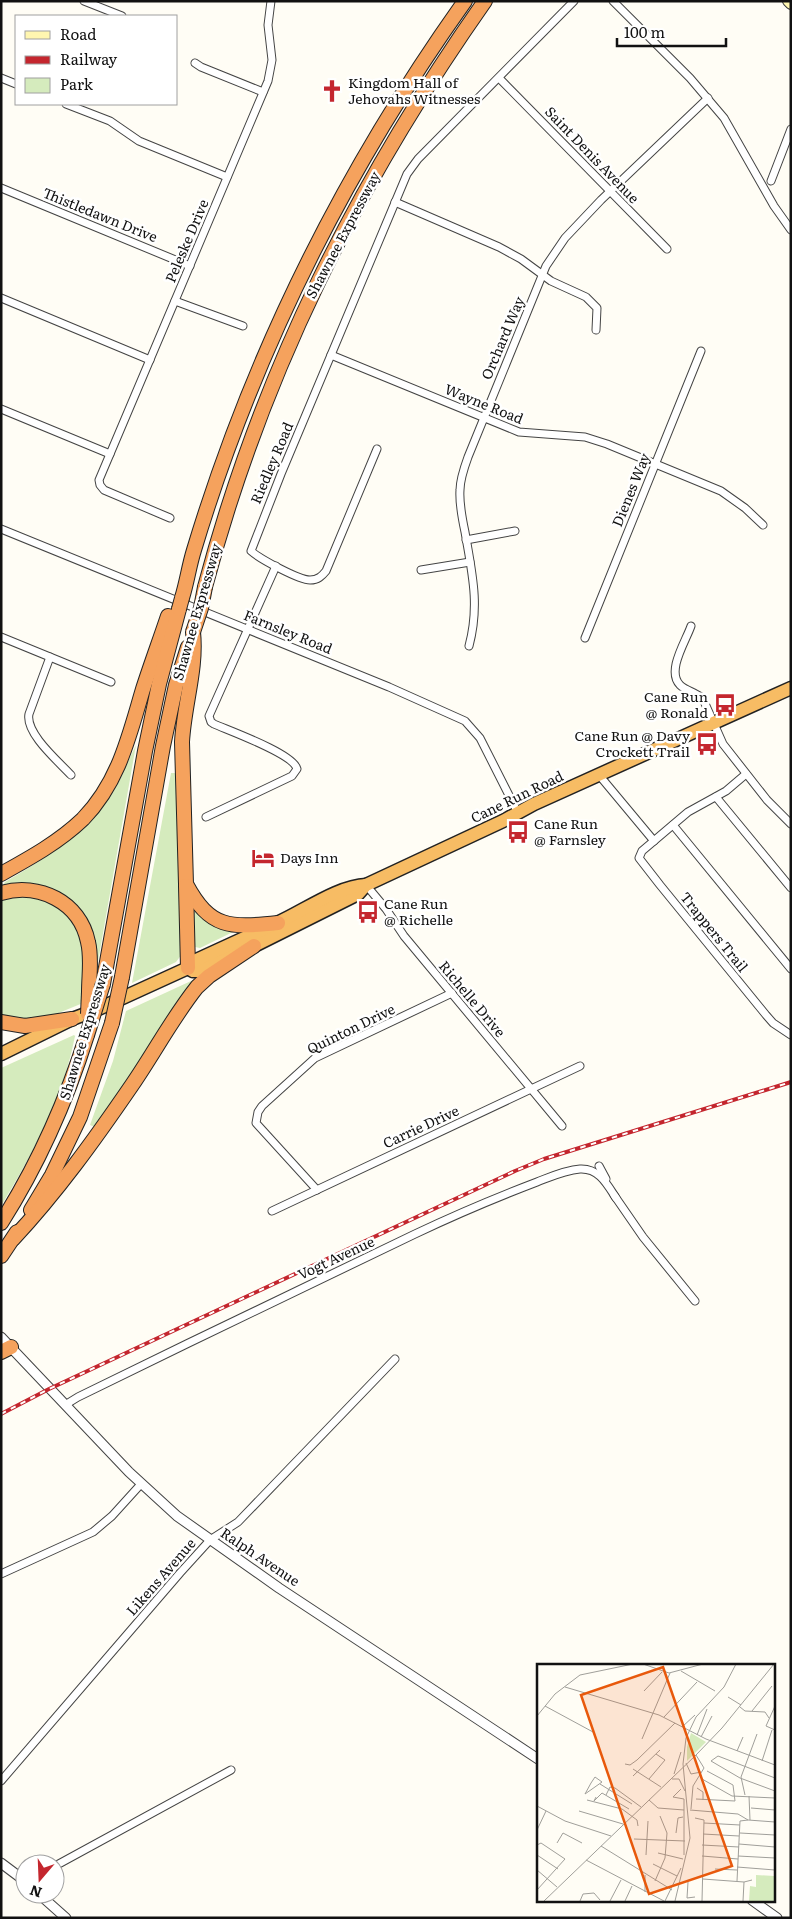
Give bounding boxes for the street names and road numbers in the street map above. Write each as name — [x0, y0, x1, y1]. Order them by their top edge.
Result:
street label: Saint Denis Avenue — [541, 101, 644, 207]
street label: Shawnee Expressway — [300, 167, 385, 302]
street label: Thistledawn Drive — [40, 182, 161, 246]
street label: Peleske Drive — [160, 196, 213, 285]
street label: Orchard Way — [476, 292, 529, 382]
street label: Wayne Road — [442, 378, 527, 428]
street label: Riedley Road — [245, 418, 297, 507]
street label: Dienes Way — [606, 449, 654, 529]
street label: Shawnee Expressway — [167, 540, 225, 682]
street label: Farnsley Road — [241, 604, 336, 658]
street label: Cane Run Road — [467, 765, 567, 827]
street label: Trappers Trail — [676, 887, 753, 976]
street label: Richelle Drive — [435, 956, 511, 1041]
street label: Shawnee Expressway — [54, 960, 115, 1102]
street label: Quinton Drive — [303, 998, 398, 1058]
street label: Carrie Drive — [379, 1100, 462, 1152]
street label: Vogt Avenue — [294, 1231, 377, 1284]
street label: Ralph Avenue — [217, 1522, 304, 1590]
street label: Likens Avenue — [121, 1533, 199, 1619]

